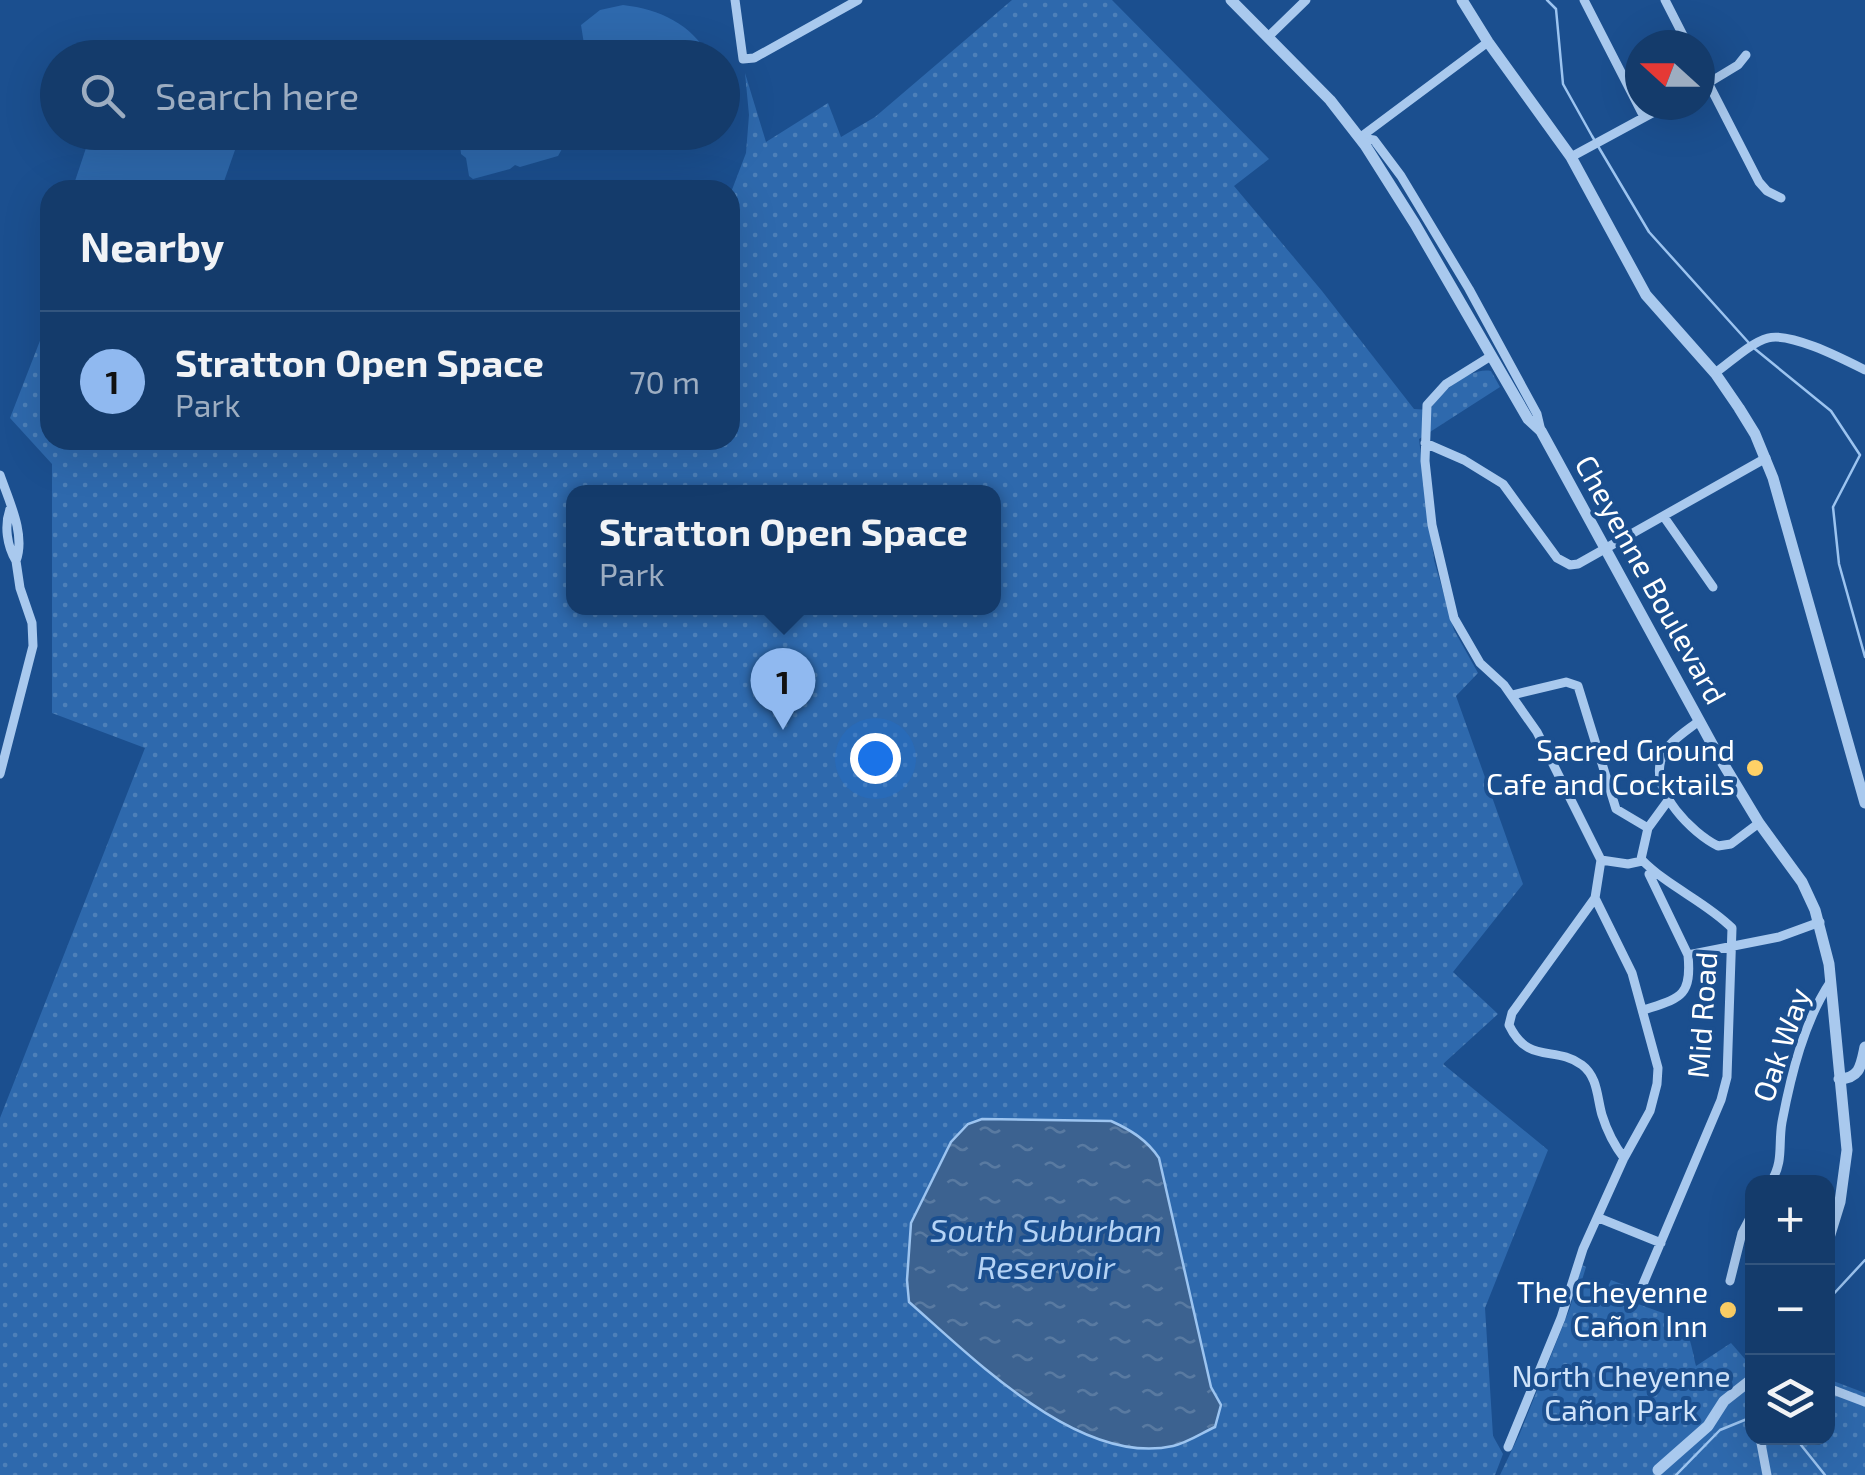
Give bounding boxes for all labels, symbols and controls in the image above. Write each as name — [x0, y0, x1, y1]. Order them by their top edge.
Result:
north arrow — [1625, 30, 1715, 120]
search box — [40, 40, 740, 150]
icon: search — [75, 68, 130, 123]
text: Search here — [155, 72, 359, 118]
text: Nearby — [80, 220, 224, 270]
text: Stratton Open Space — [175, 339, 544, 385]
text: 1 — [106, 362, 119, 400]
text: 70 m — [629, 362, 700, 400]
text: Park — [175, 385, 240, 423]
street label: Cheyenne Boulevard — [1568, 448, 1735, 710]
popup — [566, 485, 1001, 615]
text: Stratton Open Space — [599, 508, 968, 554]
text: Park — [599, 554, 665, 592]
pin: 1 — [750, 648, 816, 730]
place label: Sacred Ground Cafe and Cocktails — [1486, 731, 1735, 801]
your location — [850, 733, 901, 784]
marker: Sacred Ground Cafe and Cocktails — [1744, 757, 1766, 779]
street label: Mid Road — [1679, 950, 1723, 1079]
street label: Oak Way — [1744, 982, 1816, 1106]
map controls — [1745, 1175, 1835, 1445]
button: + — [1745, 1175, 1835, 1265]
water label: South Suburban Reservoir — [930, 1210, 1162, 1285]
button: − — [1745, 1265, 1835, 1355]
place label: The Cheyenne Cañon Inn — [1517, 1273, 1708, 1343]
marker: The Cheyenne Cañon Inn — [1717, 1299, 1739, 1321]
button: layers — [1745, 1355, 1835, 1445]
park label: North Cheyenne Cañon Park — [1511, 1357, 1731, 1427]

